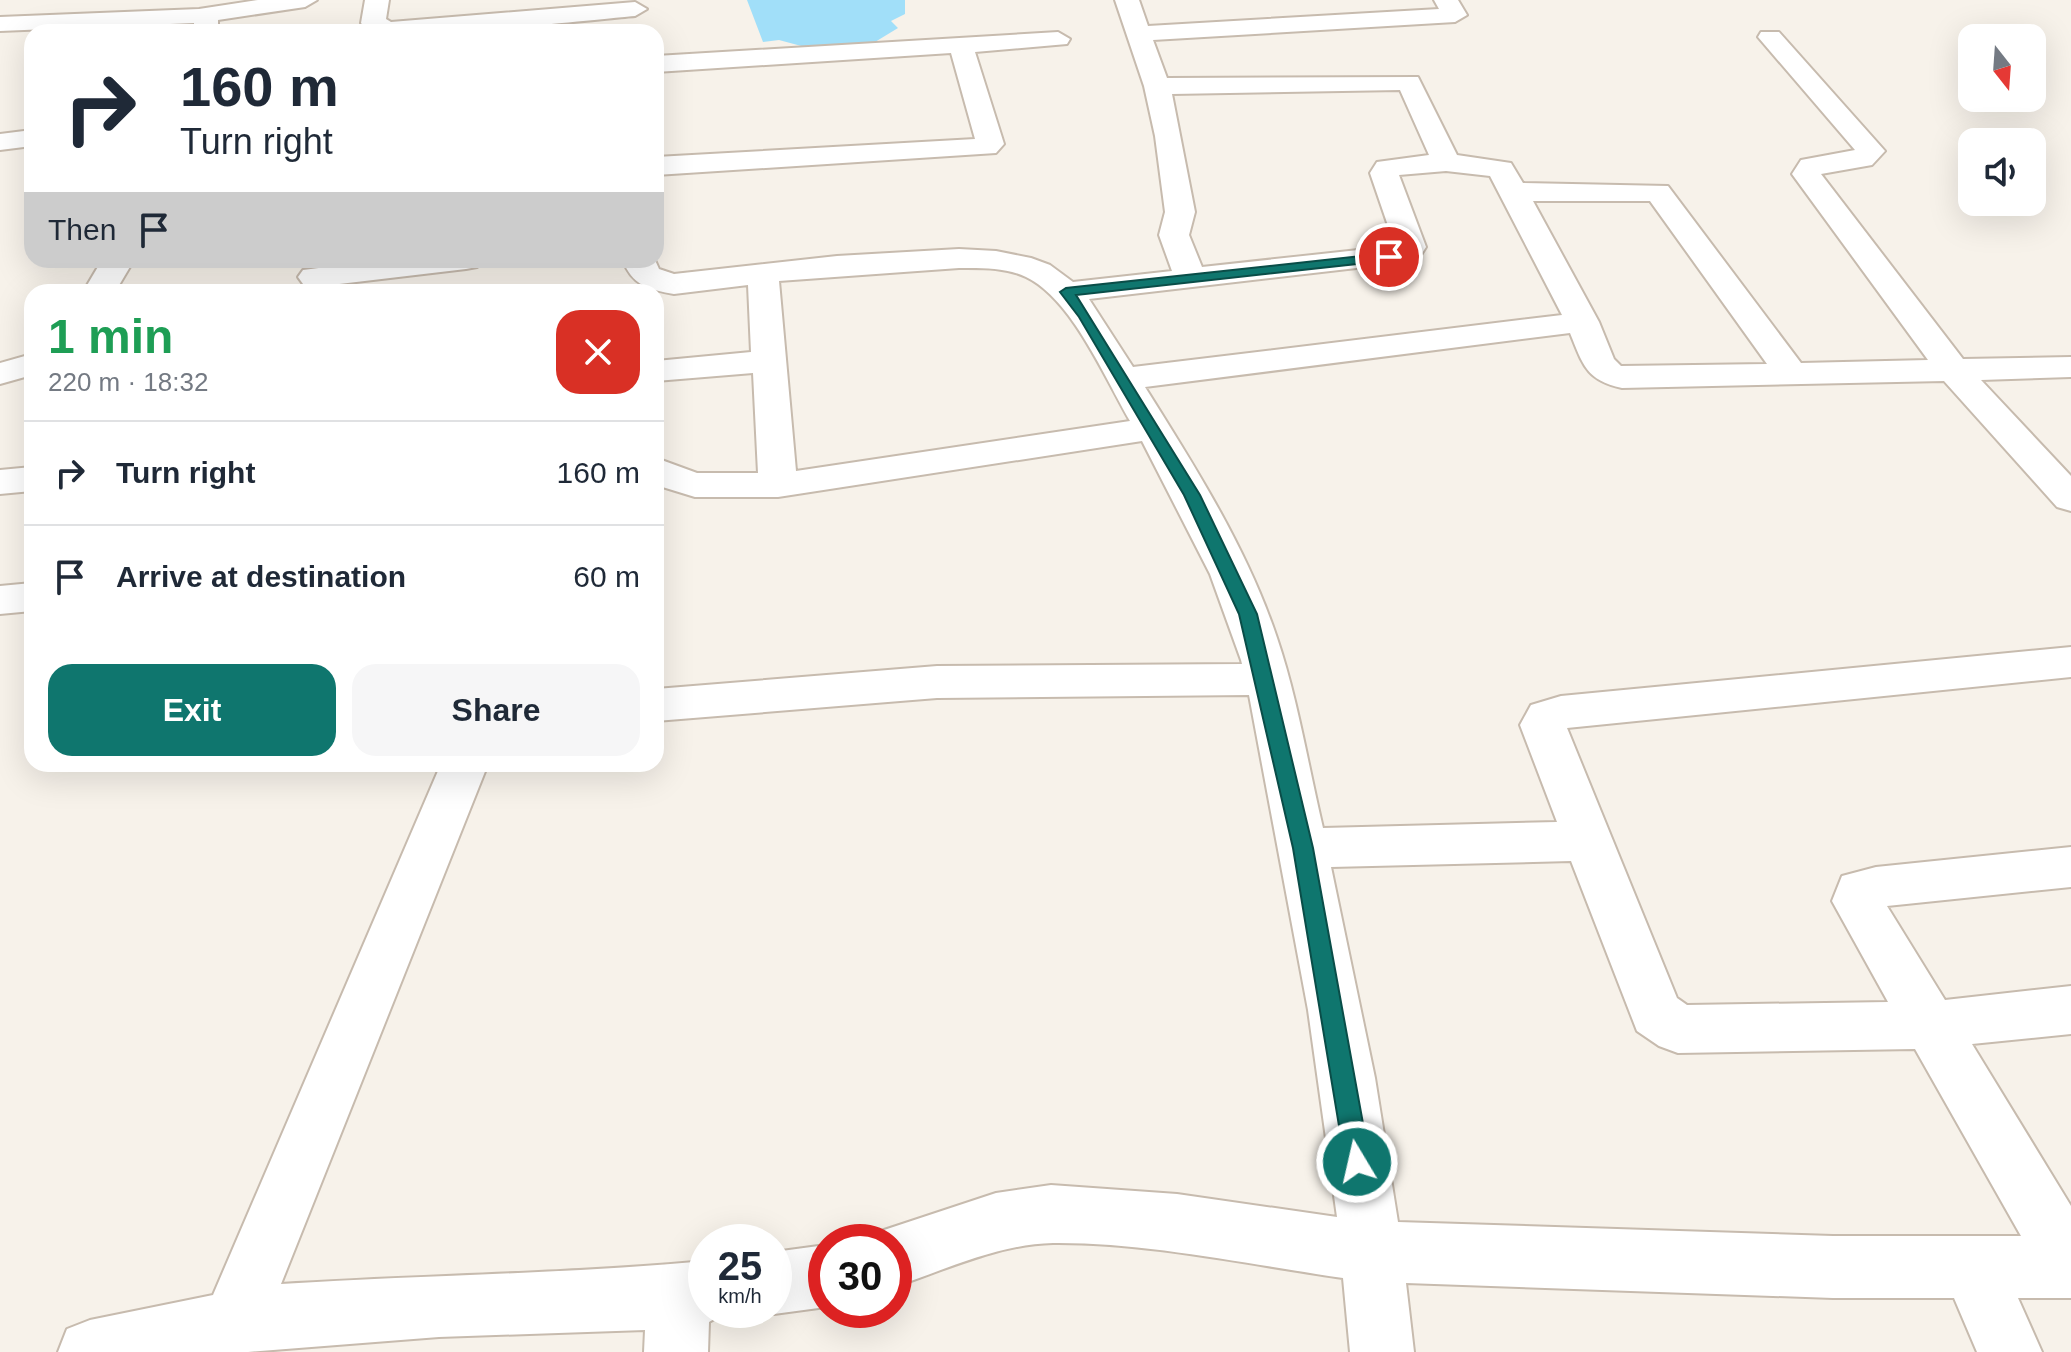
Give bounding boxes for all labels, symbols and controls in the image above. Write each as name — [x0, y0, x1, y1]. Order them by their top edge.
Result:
north arrow — [1958, 24, 2046, 112]
map controls — [1958, 24, 2046, 216]
text: 160 m — [180, 55, 339, 118]
icon: right — [48, 56, 152, 160]
text: Turn right — [180, 121, 333, 162]
button: sound — [1958, 128, 2046, 216]
icon: arrive — [132, 208, 176, 252]
text: Then — [48, 213, 116, 246]
pin — [1355, 223, 1423, 291]
icon: arrive — [1367, 235, 1411, 279]
text: 1 min — [48, 310, 173, 363]
button: close — [556, 310, 640, 394]
text: 220 m · 18:32 — [48, 367, 208, 397]
icon: right — [48, 451, 92, 495]
text: Turn right — [116, 456, 255, 489]
text: 160 m — [557, 456, 640, 489]
icon: arrive — [48, 555, 92, 599]
text: Arrive at destination — [116, 560, 406, 593]
text: 60 m — [573, 560, 640, 593]
button: Exit — [48, 664, 336, 756]
button: Share — [352, 664, 640, 756]
position arrow — [1315, 1120, 1399, 1204]
speed limit sign: 30 — [808, 1224, 912, 1328]
text: 25 — [718, 1244, 762, 1288]
text: km/h — [718, 1285, 762, 1307]

